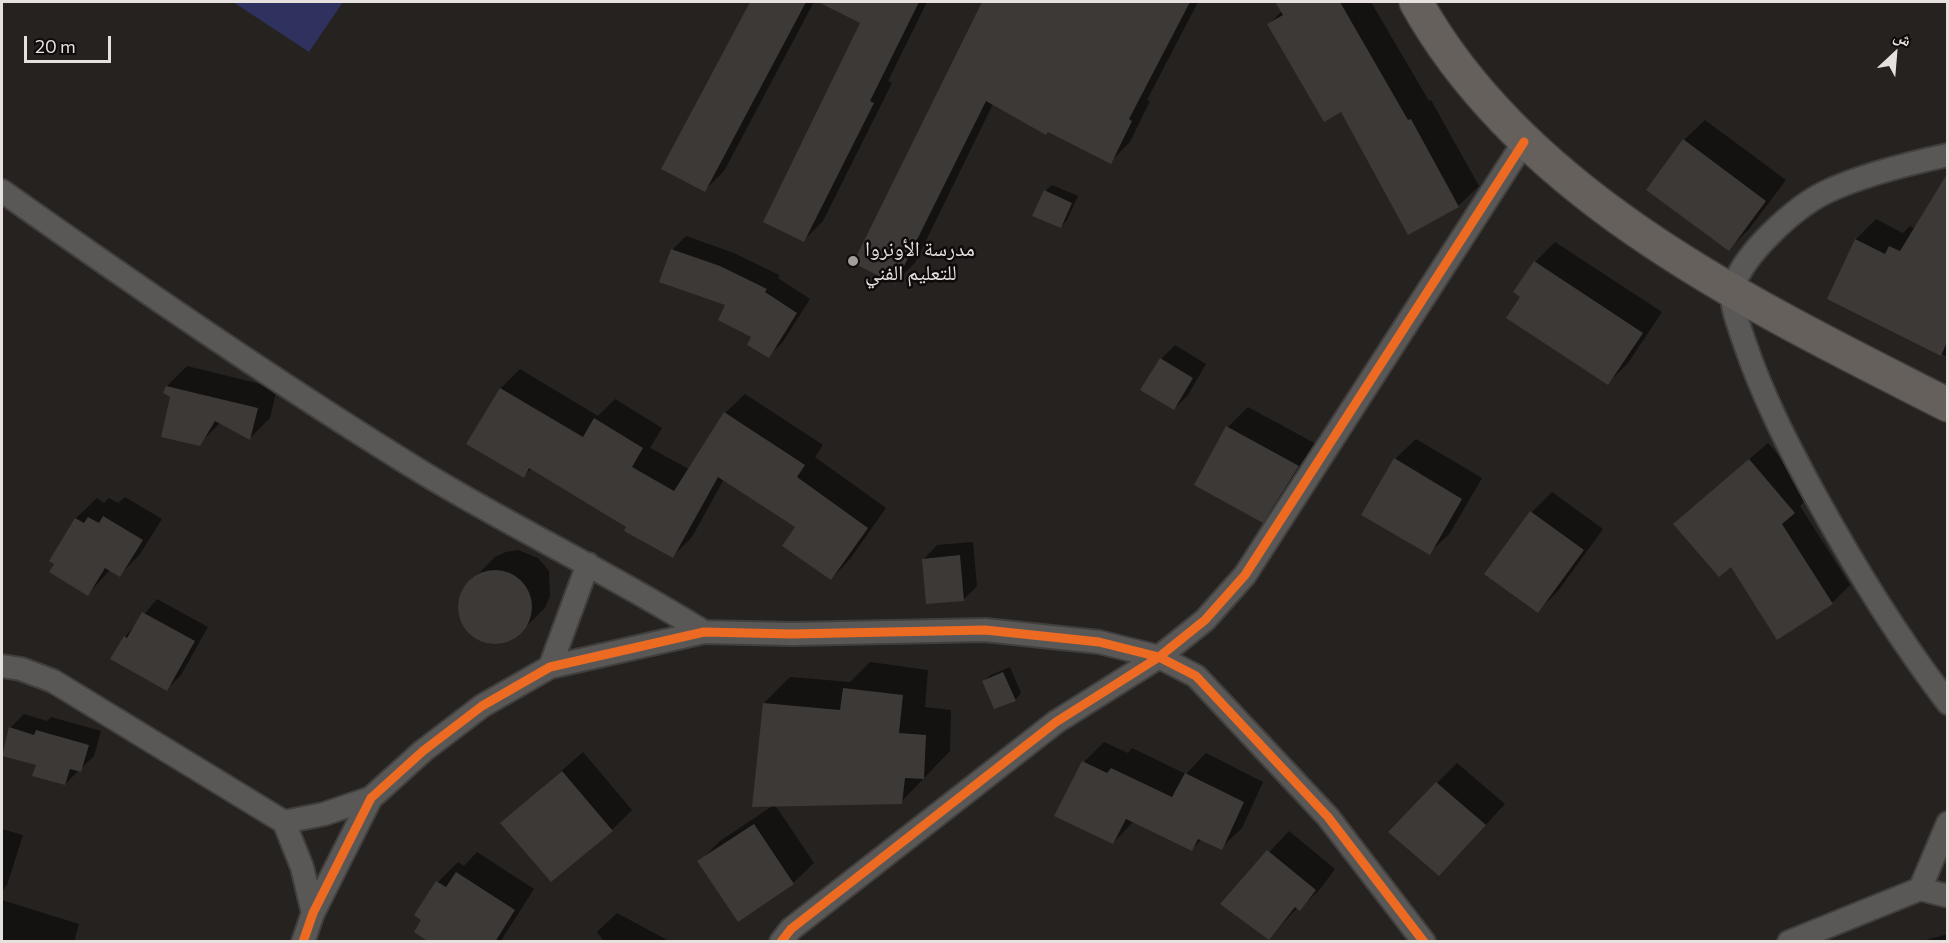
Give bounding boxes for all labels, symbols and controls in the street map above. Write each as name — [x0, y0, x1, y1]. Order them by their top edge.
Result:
scale bar — [27, 24, 114, 62]
north arrow — [1865, 24, 1925, 84]
text: ش — [1891, 25, 1915, 50]
text: 20 m — [35, 35, 76, 57]
place label: مدرسة الأونروا للتعليم الفني — [865, 236, 975, 286]
marker: مدرسة الأونروا للتعليم الفني — [846, 254, 860, 268]

